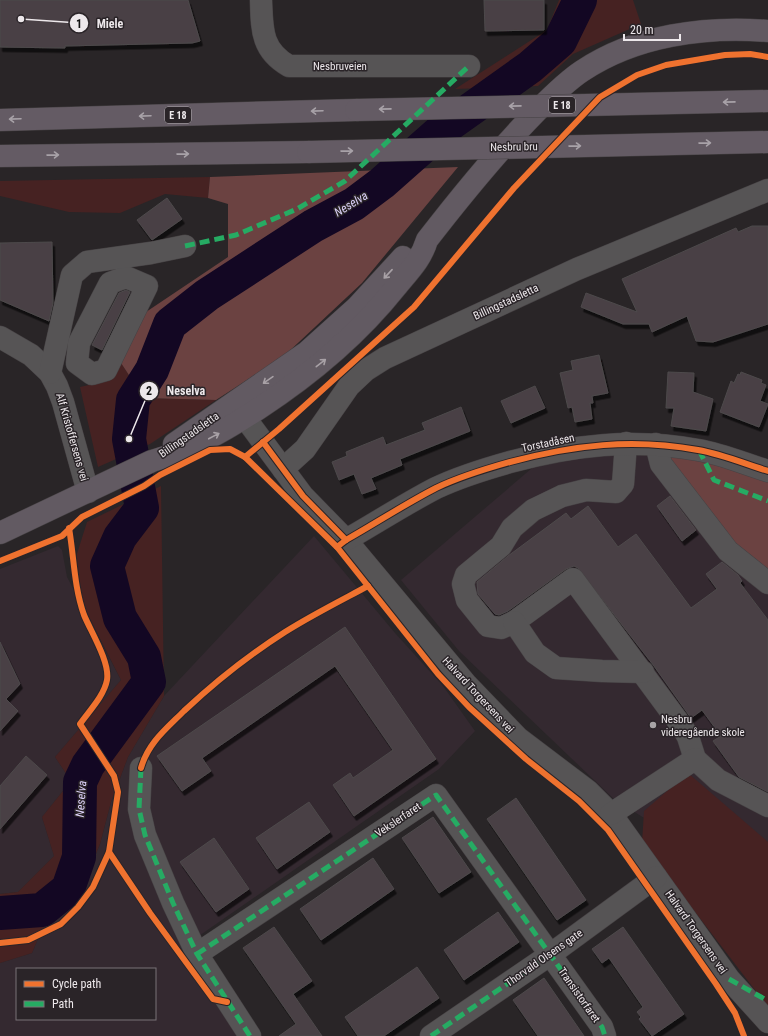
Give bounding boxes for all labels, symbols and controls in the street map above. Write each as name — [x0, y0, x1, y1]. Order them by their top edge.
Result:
callout: Miele — [69, 11, 132, 35]
scale bar — [624, 16, 680, 42]
text: 1 — [76, 17, 82, 31]
text: Miele — [97, 17, 124, 31]
text: 20 m — [630, 23, 654, 37]
street label: Nesbruveien — [313, 60, 367, 73]
road number: E 18 — [549, 97, 575, 113]
one-way arrow — [723, 98, 736, 106]
one-way arrow — [509, 102, 522, 110]
one-way arrow — [379, 105, 392, 113]
road number: E 18 — [165, 107, 191, 123]
one-way arrow — [311, 107, 324, 115]
one-way arrow — [139, 112, 152, 120]
one-way arrow — [9, 116, 22, 123]
one-way arrow — [698, 139, 711, 147]
street label: Nesbru bru — [490, 140, 538, 154]
one-way arrow — [568, 142, 581, 150]
one-way arrow — [340, 147, 353, 155]
one-way arrow — [176, 150, 189, 158]
one-way arrow — [46, 151, 59, 159]
water label: Neselva — [332, 188, 370, 220]
one-way arrow — [383, 269, 392, 279]
street label: Billingstadsletta — [471, 281, 541, 323]
one-way arrow — [316, 359, 327, 367]
one-way arrow — [262, 376, 273, 384]
callout: Neselva — [139, 379, 214, 403]
text: 2 — [146, 384, 152, 398]
text: Neselva — [167, 384, 205, 398]
street label: Alf Kristoffersens vei — [53, 391, 91, 483]
street label: Billingstadsletta — [156, 410, 222, 460]
street label: Torstadåsen — [520, 431, 576, 455]
one-way arrow — [208, 432, 220, 439]
street label: Halvard Torgersens vei — [440, 654, 516, 736]
place label: Nesbru videregående skole — [661, 713, 745, 739]
marker: Nesbru videregående skole — [648, 720, 658, 730]
water label: Neselva — [73, 780, 89, 818]
street label: Vekslerfaret — [373, 800, 423, 840]
street label: Halvard Torgersens vei — [662, 888, 730, 976]
street label: Thorvald Olsens gate — [503, 926, 585, 990]
street label: Transistorfaret — [555, 965, 603, 1025]
legend — [16, 968, 156, 1020]
text: Cycle path — [52, 977, 102, 991]
text: Path — [52, 997, 74, 1011]

